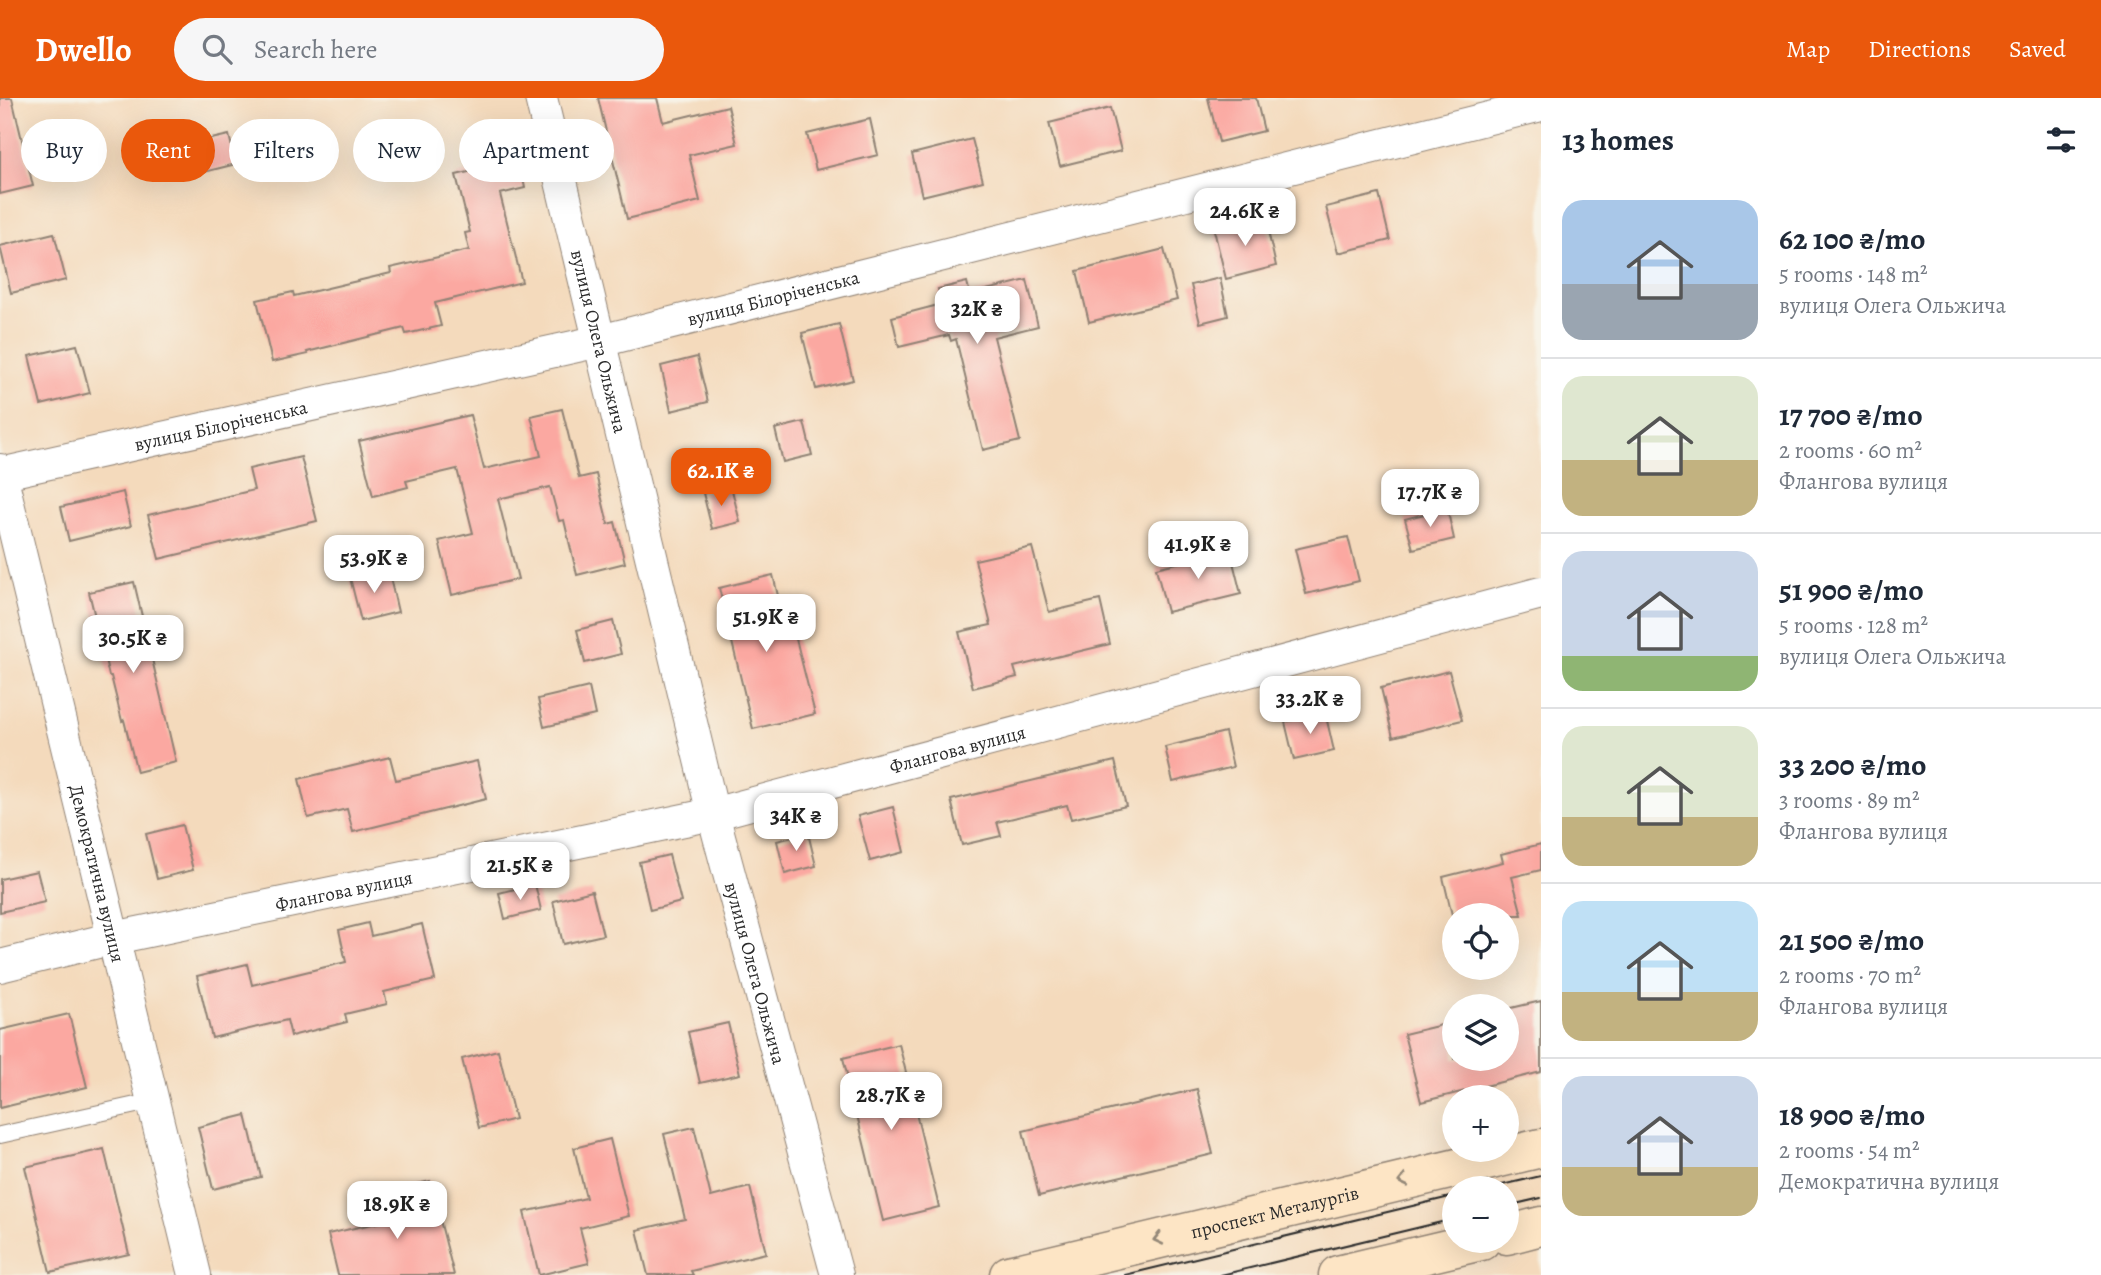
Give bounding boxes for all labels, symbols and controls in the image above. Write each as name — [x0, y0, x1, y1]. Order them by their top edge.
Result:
search box — [174, 18, 664, 81]
text: Dwello — [35, 27, 132, 72]
icon: search — [198, 30, 236, 68]
text: Search here — [254, 32, 377, 67]
text: Map — [1786, 33, 1830, 65]
text: Directions — [1868, 33, 1971, 65]
text: Saved — [2009, 33, 2066, 65]
chip: Buy — [21, 119, 107, 182]
chip: Rent — [121, 119, 215, 182]
chip: Filters — [229, 119, 339, 182]
chip: New — [353, 119, 445, 182]
chip: Apartment — [459, 119, 614, 182]
text: 13 homes — [1562, 120, 1674, 160]
icon: filters — [2042, 121, 2080, 159]
pin: 24.6K ₴ — [1180, 188, 1310, 248]
text: 24.6K ₴ — [1210, 195, 1280, 226]
text: 62 100 ₴/mo — [1779, 219, 1926, 259]
icon: home — [1618, 228, 1702, 312]
street label: вулиця Олега Ольжича — [564, 247, 633, 436]
text: 5 rooms · 148 m² — [1779, 259, 1928, 290]
street label: вулиця Білоріченська — [685, 264, 862, 333]
pin: 32K ₴ — [928, 286, 1026, 346]
text: вулиця Олега Ольжича — [1779, 290, 2006, 321]
text: 32K ₴ — [951, 293, 1003, 324]
street label: вулиця Білоріченська — [132, 394, 310, 458]
text: 17 700 ₴/mo — [1779, 395, 1923, 435]
icon: home — [1618, 404, 1702, 488]
text: 2 rooms · 60 m² — [1779, 435, 1922, 466]
pin: 62.1K ₴ — [656, 448, 786, 508]
text: 62.1K ₴ — [687, 455, 755, 486]
text: Флангова вулиця — [1779, 466, 1948, 497]
pin: 17.7K ₴ — [1365, 470, 1495, 529]
text: 17.7K ₴ — [1397, 476, 1463, 507]
pin: 41.9K ₴ — [1133, 522, 1263, 581]
text: 41.9K ₴ — [1164, 528, 1232, 559]
pin: 53.9K ₴ — [309, 536, 439, 595]
text: 53.9K ₴ — [340, 542, 408, 573]
text: 51 900 ₴/mo — [1779, 570, 1924, 610]
icon: home — [1618, 579, 1702, 663]
pin: 51.9K ₴ — [701, 594, 831, 654]
text: 51.9K ₴ — [733, 601, 799, 632]
text: 5 rooms · 128 m² — [1779, 610, 1928, 641]
pin: 30.5K ₴ — [68, 616, 198, 675]
text: 30.5K ₴ — [98, 622, 168, 653]
text: вулиця Олега Ольжича — [1779, 641, 2006, 672]
pin: 33.2K ₴ — [1245, 676, 1375, 736]
text: 33.2K ₴ — [1276, 683, 1344, 714]
street label: Флангова вулиця — [887, 719, 1029, 780]
text: 33 200 ₴/mo — [1779, 745, 1927, 785]
icon: home — [1618, 754, 1702, 838]
street label: Демократична вулиця — [63, 782, 131, 965]
text: 3 rooms · 89 m² — [1779, 785, 1920, 816]
pin: 34K ₴ — [747, 794, 845, 853]
text: 34K ₴ — [770, 800, 822, 831]
text: Флангова вулиця — [1779, 816, 1948, 847]
pin: 21.5K ₴ — [455, 842, 585, 902]
text: 21.5K ₴ — [487, 849, 553, 880]
street label: Флангова вулиця — [273, 865, 415, 918]
street label: вулиця Олега Ольжича — [718, 879, 792, 1067]
map controls — [1442, 903, 1519, 1253]
button: locate — [1442, 903, 1519, 980]
text: 21 500 ₴/mo — [1779, 920, 1924, 960]
icon: home — [1618, 929, 1702, 1013]
text: 2 rooms · 70 m² — [1779, 960, 1921, 991]
text: Флангова вулиця — [1779, 991, 1948, 1022]
button: layers — [1442, 994, 1519, 1071]
pin: 28.7K ₴ — [826, 1072, 956, 1132]
text: 28.7K ₴ — [856, 1079, 926, 1110]
button: + — [1442, 1085, 1519, 1162]
text: 18 900 ₴/mo — [1779, 1095, 1925, 1135]
icon: home — [1618, 1104, 1702, 1188]
text: 2 rooms · 54 m² — [1779, 1135, 1920, 1166]
text: Демократична вулиця — [1779, 1166, 1999, 1197]
one-way arrow — [1397, 1172, 1409, 1187]
button: − — [1442, 1176, 1519, 1253]
street label: проспект Металургів — [1188, 1180, 1362, 1245]
pin: 18.9K ₴ — [332, 1182, 462, 1241]
text: 18.9K ₴ — [363, 1188, 431, 1219]
one-way arrow — [1152, 1231, 1164, 1245]

